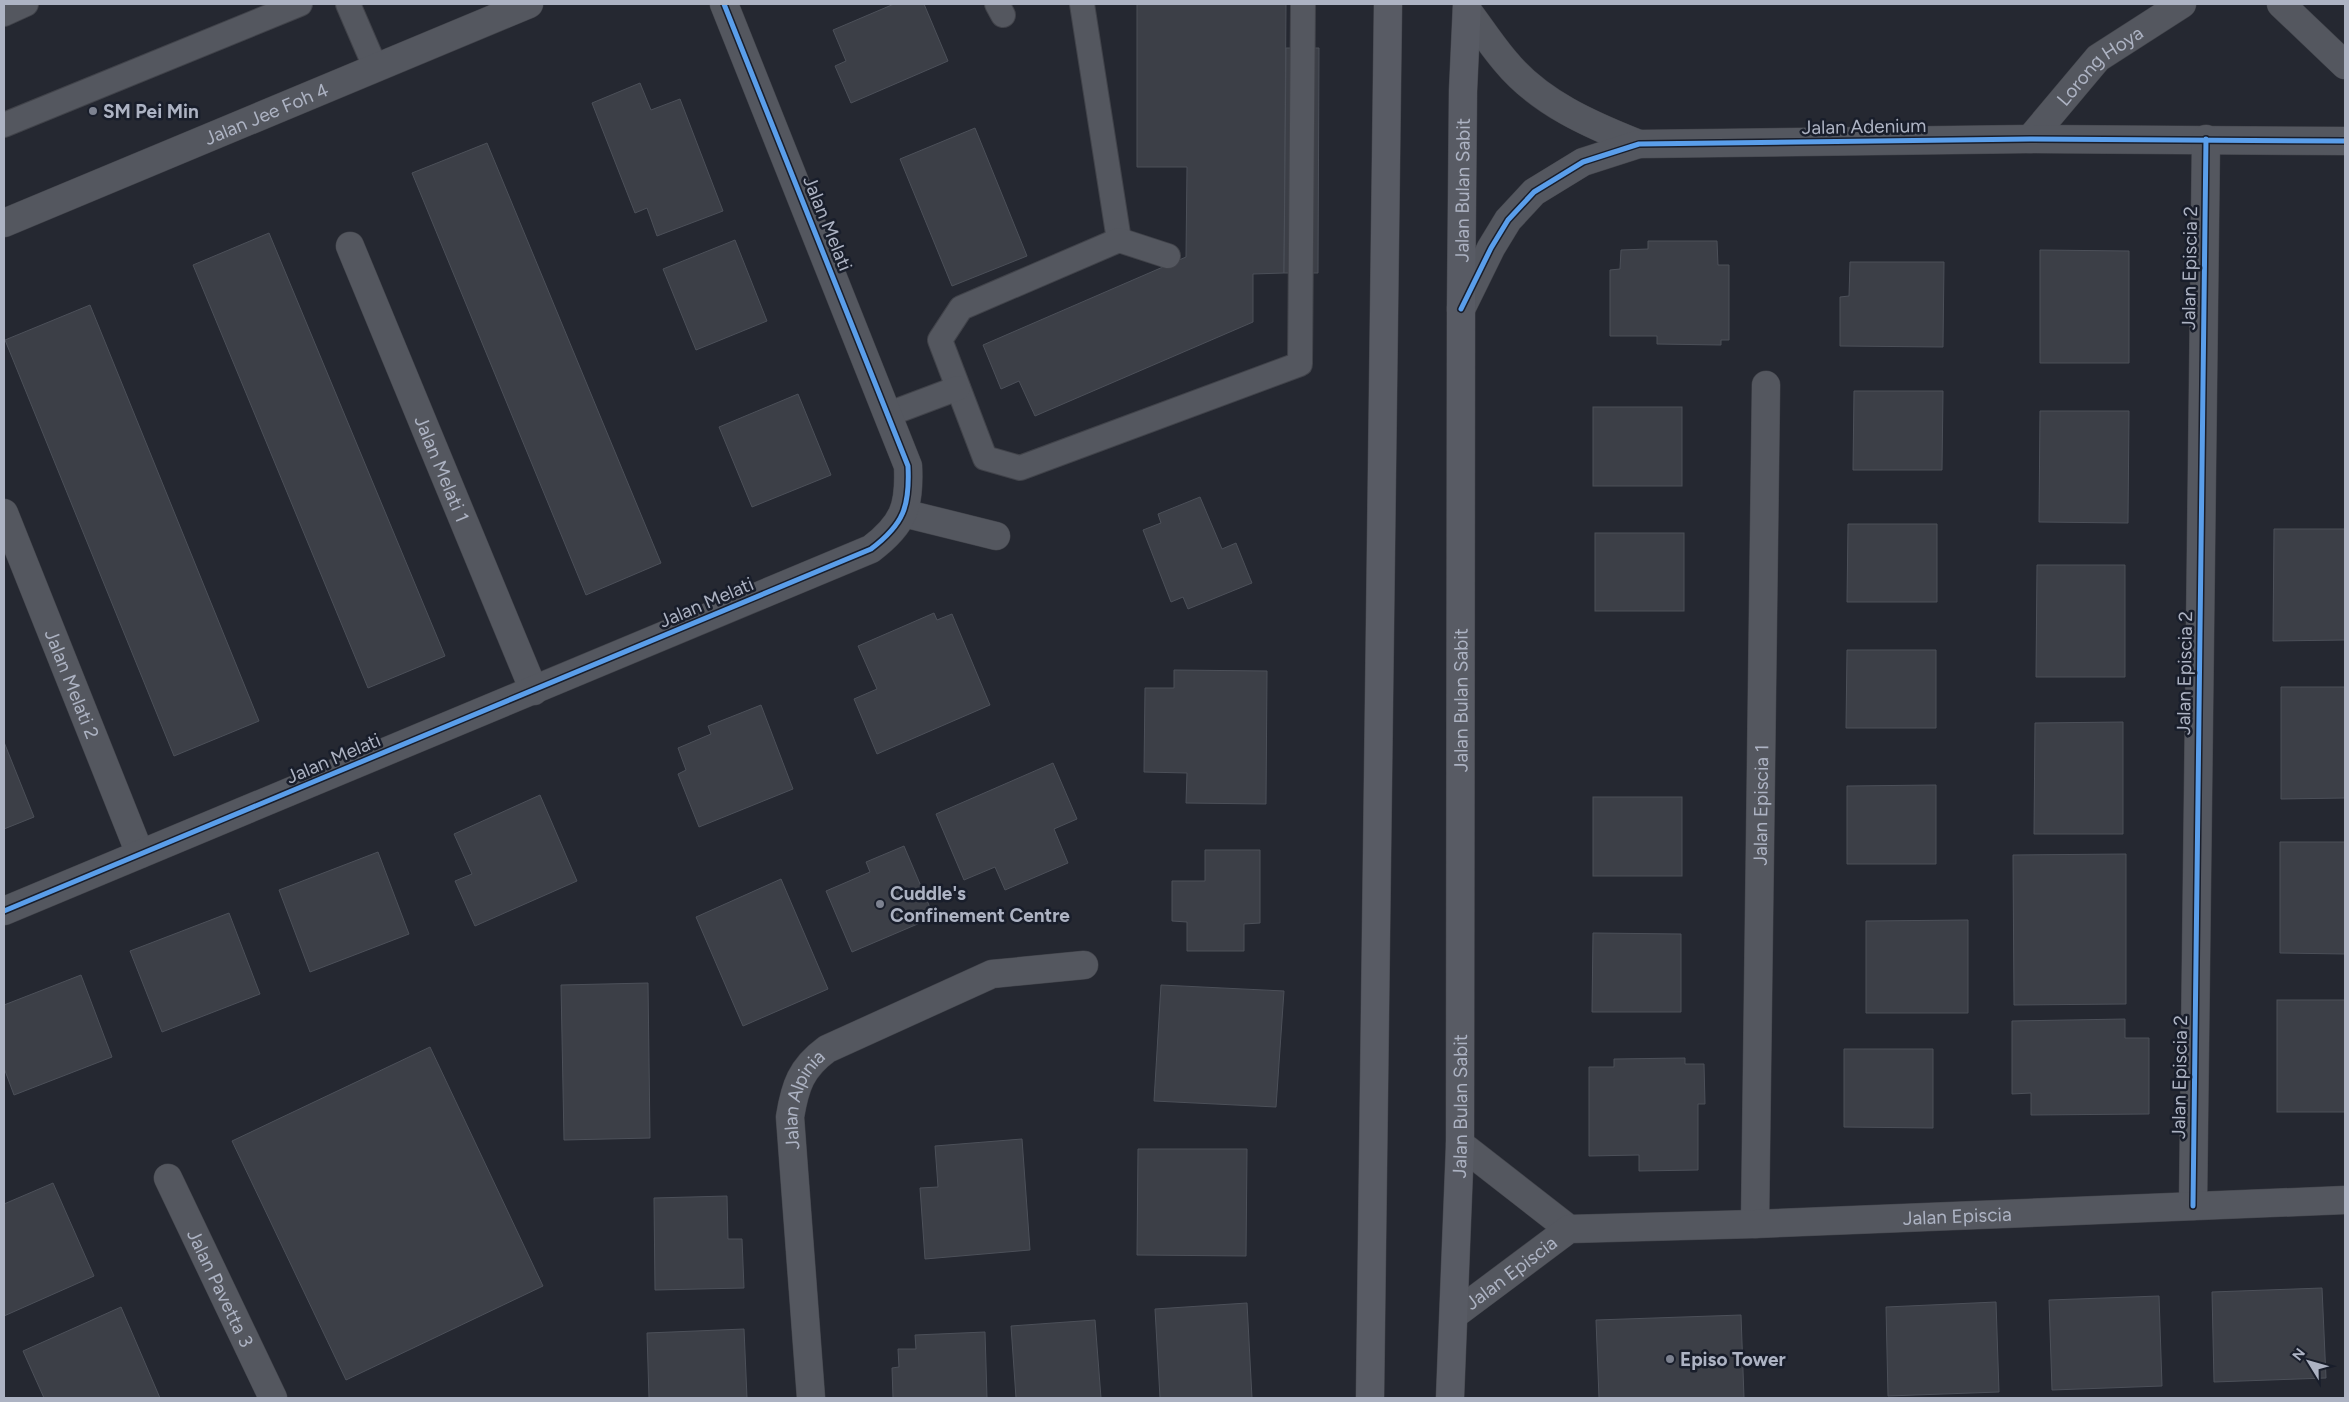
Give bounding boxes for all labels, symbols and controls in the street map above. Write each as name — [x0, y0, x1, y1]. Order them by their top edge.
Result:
street label: Lorong Hoya — [2052, 21, 2147, 110]
street label: Jalan Jee Foh 4 — [201, 78, 332, 150]
place label: SM Pei Min — [103, 100, 199, 123]
marker: SM Pei Min — [87, 105, 99, 117]
street label: Jalan Adenium — [1801, 114, 1927, 139]
street label: Jalan Bulan Sabit — [1450, 118, 1475, 262]
street label: Jalan Melati — [798, 172, 857, 274]
street label: Jalan Episcia 2 — [2177, 206, 2202, 330]
street label: Jalan Melati 1 — [409, 412, 474, 526]
street label: Jalan Melati — [655, 572, 757, 633]
street label: Jalan Episcia 2 — [2172, 611, 2197, 735]
street label: Jalan Melati 2 — [40, 626, 104, 742]
street label: Jalan Bulan Sabit — [1449, 628, 1473, 772]
street label: Jalan Melati — [282, 728, 384, 789]
street label: Jalan Episcia 1 — [1749, 744, 1773, 866]
place label: Cuddle's Confinement Centre — [890, 882, 1070, 927]
marker: Cuddle's Confinement Centre — [874, 898, 886, 910]
street label: Jalan Episcia 2 — [2167, 1015, 2192, 1139]
street label: Jalan Bulan Sabit — [1448, 1034, 1472, 1179]
street label: Jalan Alpinia — [779, 1045, 830, 1151]
street label: Jalan Episcia — [1902, 1203, 2012, 1230]
street label: Jalan Pavetta 3 — [182, 1226, 258, 1351]
street label: Jalan Episcia — [1461, 1231, 1562, 1315]
north arrow — [2284, 1337, 2334, 1387]
text: N — [2289, 1345, 2309, 1364]
place label: Episo Tower — [1680, 1348, 1786, 1371]
marker: Episo Tower — [1664, 1353, 1676, 1365]

